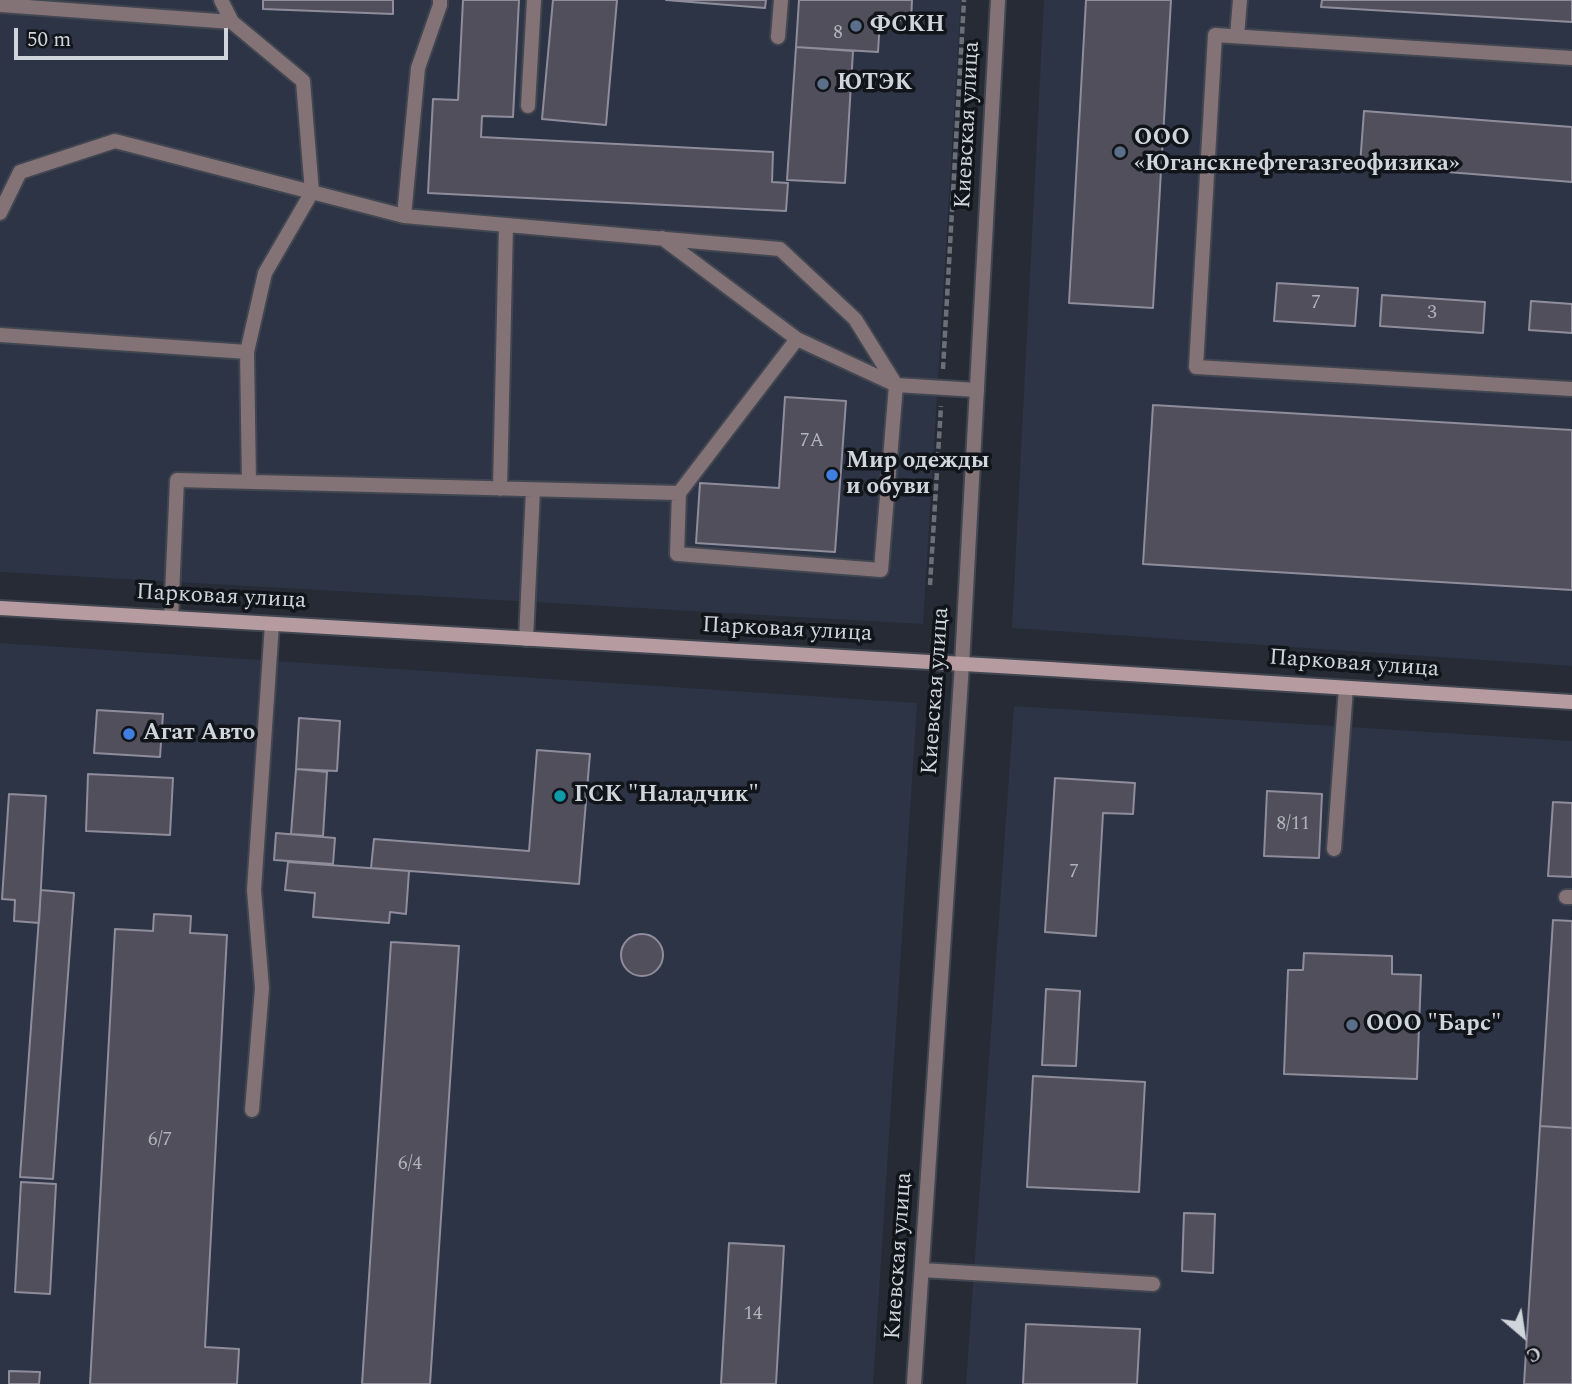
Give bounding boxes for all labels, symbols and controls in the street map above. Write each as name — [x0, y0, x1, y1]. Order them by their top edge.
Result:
place label: ФСКН — [870, 12, 945, 40]
scale bar — [18, 14, 231, 58]
marker: ФСКН — [848, 18, 864, 34]
house number: 8 — [833, 23, 843, 45]
text: 50 m — [27, 24, 71, 56]
street label: Киевская улица — [951, 41, 987, 209]
place label: ЮТЭК — [837, 70, 912, 98]
marker: ЮТЭК — [815, 76, 831, 92]
place label: ООО «Юганскнефтегазгеофизика» — [1134, 125, 1460, 179]
marker: ООО «Юганскнефтегазгеофизика» — [1112, 144, 1128, 160]
house number: 7 — [1311, 293, 1321, 315]
house number: 3 — [1427, 303, 1437, 325]
house number: 7А — [800, 431, 824, 453]
place label: Мир одежды и обуви — [846, 448, 989, 502]
marker: Мир одежды и обуви — [824, 467, 840, 483]
street label: Парковая улица — [135, 580, 307, 616]
street label: Киевская улица — [917, 606, 957, 776]
street label: Парковая улица — [701, 613, 873, 649]
street label: Парковая улица — [1268, 645, 1440, 685]
place label: Агат Авто — [143, 720, 255, 748]
marker: Агат Авто — [121, 726, 137, 742]
place label: ГСК "Наладчик" — [574, 782, 759, 810]
marker: ГСК "Наладчик" — [552, 788, 568, 804]
house number: 8/11 — [1276, 814, 1310, 836]
house number: 7 — [1069, 862, 1079, 884]
place label: ООО "Барс" — [1366, 1011, 1501, 1039]
marker: ООО "Барс" — [1344, 1017, 1360, 1033]
house number: 6/7 — [148, 1130, 172, 1152]
house number: 6/4 — [398, 1154, 422, 1176]
street label: Киевская улица — [880, 1171, 920, 1341]
north arrow — [1488, 1300, 1558, 1370]
house number: 14 — [744, 1304, 762, 1326]
text: С — [1520, 1338, 1546, 1370]

